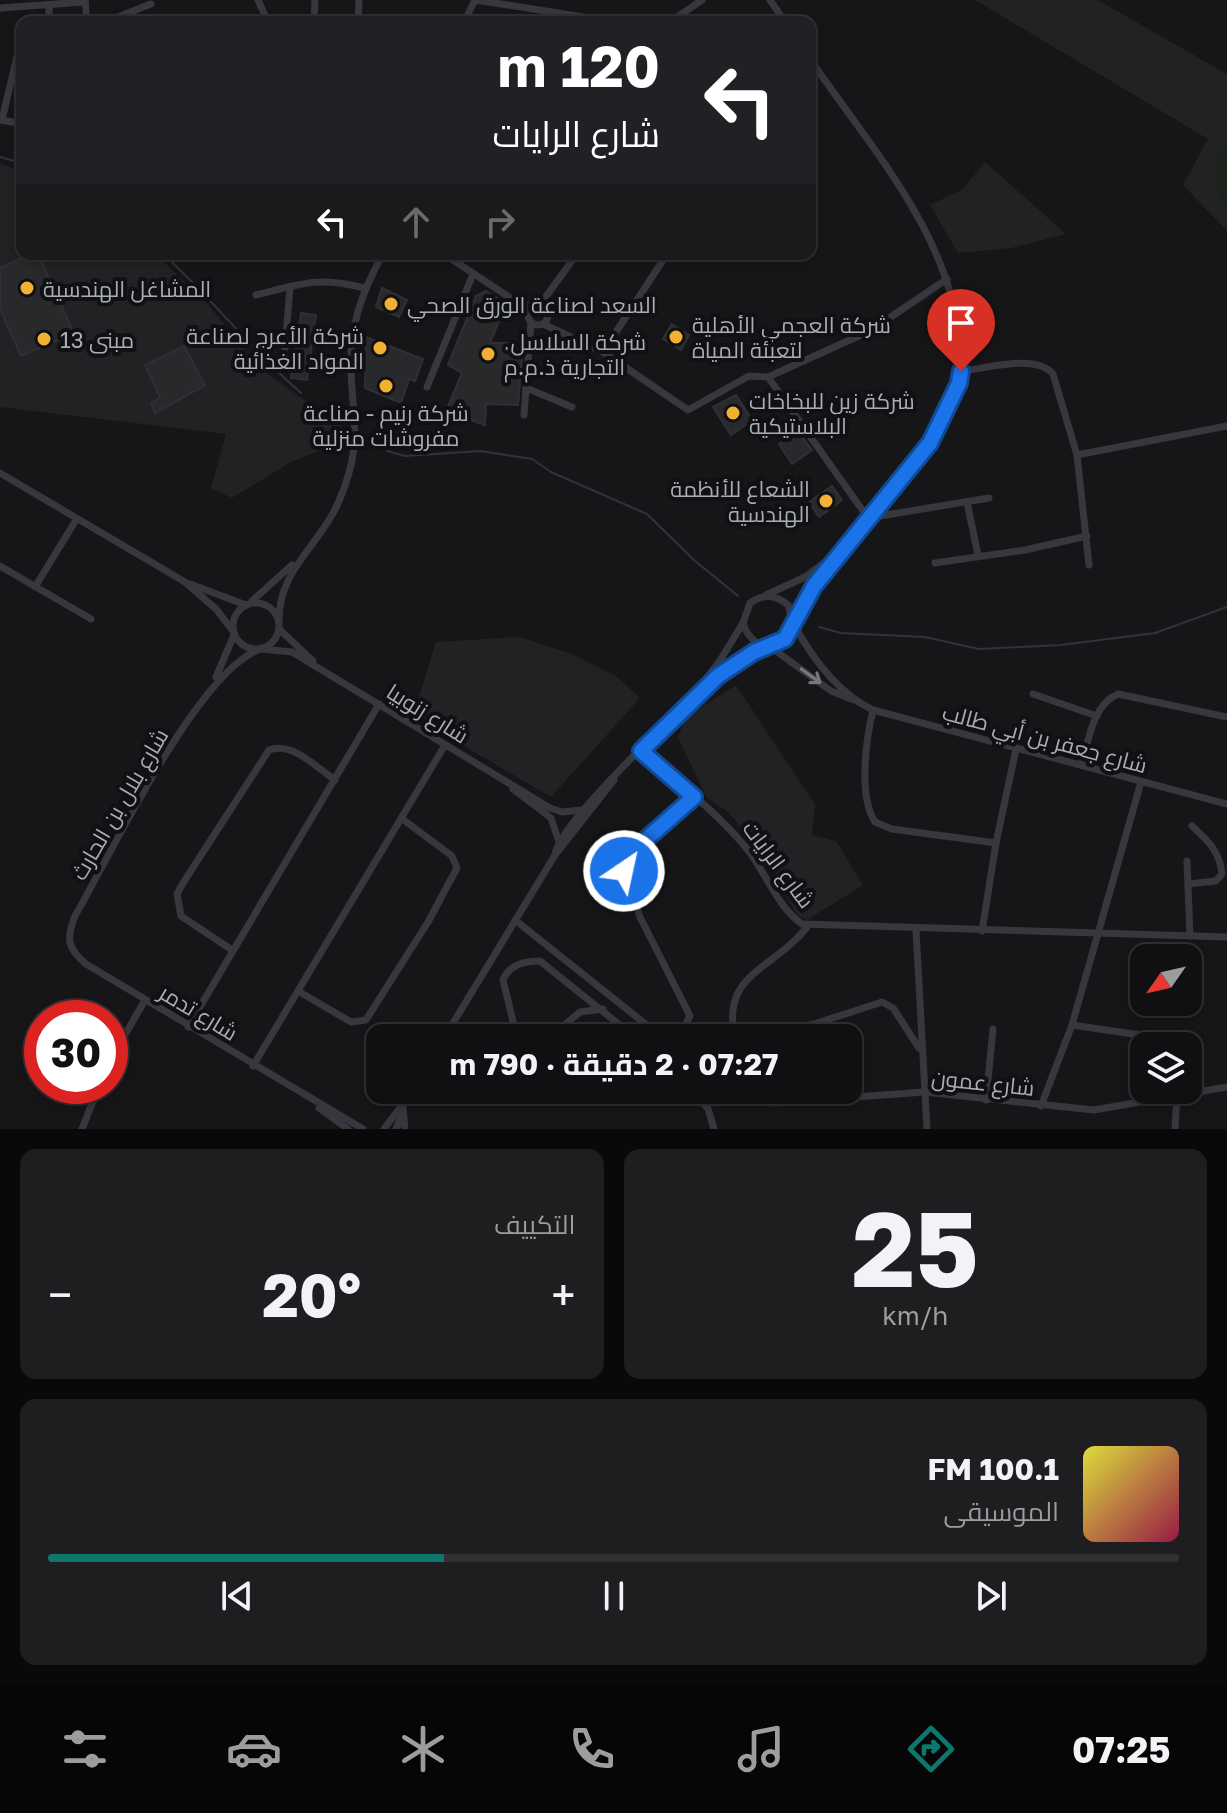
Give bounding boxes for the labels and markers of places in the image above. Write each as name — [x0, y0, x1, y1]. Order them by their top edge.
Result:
place label: المشاغل الهندسية — [43, 275, 211, 303]
marker: المشاغل الهندسية — [18, 279, 36, 297]
pin — [927, 289, 995, 371]
place label: السعد لصناعة الورق الصحي — [407, 291, 657, 322]
marker: السعد لصناعة الورق الصحي — [382, 295, 400, 313]
place label: شركة العجمي الأهلية لتعبئة المياة — [692, 311, 891, 363]
place label: شركة الأعرج لصناعة المواد الغذائية — [186, 322, 364, 374]
place label: مبنى 13 — [60, 326, 134, 354]
place label: .شركة السلاسل التجارية ذ.م.م — [504, 328, 646, 383]
marker: شركة العجمي الأهلية لتعبئة المياة — [667, 328, 685, 346]
marker: مبنى 13 — [35, 330, 53, 348]
marker: شركة الأعرج لصناعة المواد الغذائية — [371, 339, 389, 357]
marker: .شركة السلاسل التجارية ذ.م.م — [479, 345, 497, 363]
marker: شركة رنيم - صناعة مفروشات منزلية — [377, 377, 395, 395]
place label: شركة زين للبخاخات البلاستيكية — [749, 387, 915, 439]
place label: شركة رنيم - صناعة مفروشات منزلية — [303, 399, 469, 451]
marker: شركة زين للبخاخات البلاستيكية — [724, 404, 742, 422]
place label: الشعاع للأنظمة الهندسية — [670, 475, 810, 528]
marker: الشعاع للأنظمة الهندسية — [817, 492, 835, 510]

